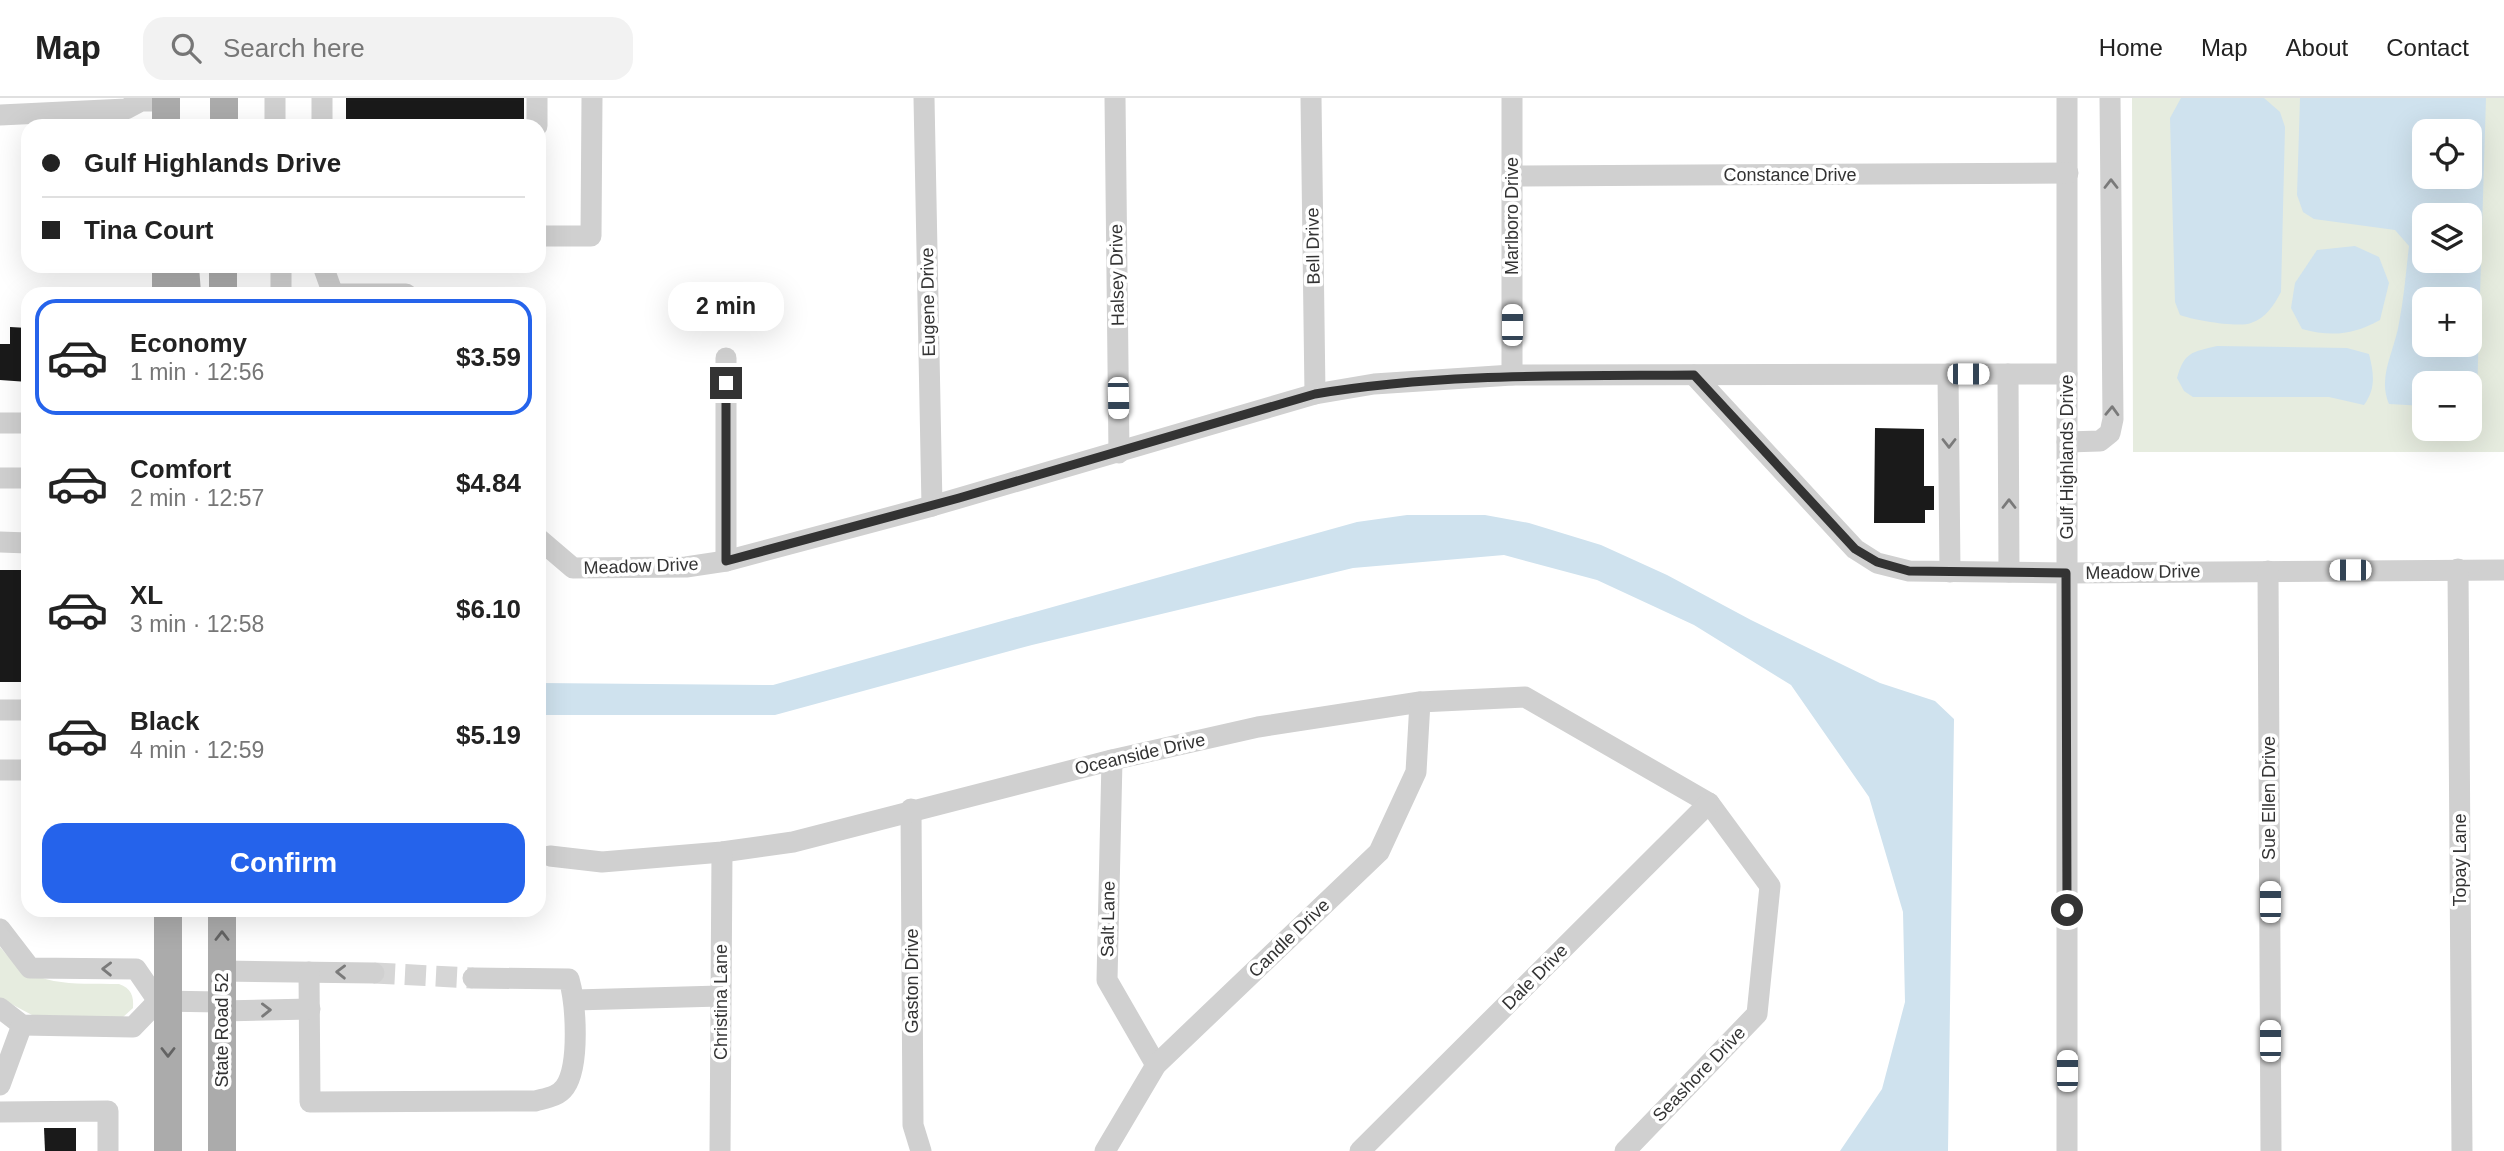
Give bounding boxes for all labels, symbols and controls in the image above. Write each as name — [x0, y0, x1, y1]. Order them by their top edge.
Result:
search box — [143, 17, 633, 80]
text: Map — [35, 29, 101, 66]
icon: search — [167, 29, 205, 67]
text: Search here — [223, 33, 365, 63]
text: Home — [2099, 34, 2163, 61]
text: Map — [2201, 34, 2248, 61]
text: About — [2286, 34, 2348, 61]
text: Contact — [2386, 34, 2469, 61]
map controls — [2412, 119, 2482, 441]
button: locate — [2412, 119, 2482, 189]
text: Gulf Highlands Drive — [84, 148, 341, 178]
street label: Marlboro Drive — [1502, 157, 1522, 275]
street label: Constance Drive — [1723, 165, 1857, 185]
one-way arrow — [2103, 178, 2119, 189]
button: layers — [2412, 203, 2482, 273]
street label: Bell Drive — [1302, 207, 1324, 285]
text: Tina Court — [84, 215, 214, 245]
street label: Halsey Drive — [1106, 224, 1128, 326]
street label: Eugene Drive — [917, 247, 939, 357]
callout: 2 min — [668, 282, 784, 330]
button: + — [2412, 287, 2482, 357]
text: 2 min — [696, 293, 756, 319]
car — [1502, 304, 1523, 346]
icon: car — [46, 326, 109, 389]
text: Economy — [130, 328, 247, 358]
text: $3.59 — [456, 342, 521, 372]
text: 1 min · 12:56 — [130, 359, 264, 385]
car — [1948, 364, 1990, 385]
route end — [710, 367, 742, 399]
button: − — [2412, 371, 2482, 441]
street label: Gulf Highlands Drive — [2057, 374, 2077, 540]
car — [1108, 377, 1129, 419]
one-way arrow — [2104, 406, 2120, 416]
one-way arrow — [1941, 438, 1957, 448]
icon: car — [46, 452, 109, 515]
text: Comfort — [130, 454, 231, 484]
text: $4.84 — [456, 468, 521, 498]
text: 2 min · 12:57 — [130, 485, 264, 511]
one-way arrow — [2001, 498, 2017, 508]
street label: Meadow Drive — [583, 554, 699, 578]
car — [2330, 560, 2372, 581]
street label: Meadow Drive — [2085, 561, 2201, 583]
icon: car — [46, 578, 109, 641]
text: XL — [130, 580, 163, 610]
text: $6.10 — [456, 594, 521, 624]
text: 3 min · 12:58 — [130, 611, 264, 637]
icon: car — [46, 704, 109, 767]
text: Black — [130, 706, 199, 736]
text: $5.19 — [456, 720, 521, 750]
street label: Oceanside Drive — [1073, 729, 1207, 779]
street label: Sue Ellen Drive — [2259, 736, 2279, 860]
text: 4 min · 12:59 — [130, 737, 264, 763]
street label: Topay Lane — [2450, 813, 2470, 907]
button: Confirm — [42, 823, 525, 903]
street label: Salt Lane — [1097, 881, 1119, 957]
car — [2260, 881, 2281, 923]
route start — [2051, 894, 2083, 926]
street label: Candle Drive — [1245, 895, 1333, 981]
street label: Gaston Drive — [902, 928, 922, 1034]
one-way arrow — [214, 930, 230, 941]
street label: Dale Drive — [1498, 940, 1572, 1014]
street label: Christina Lane — [711, 944, 731, 1060]
one-way arrow — [101, 961, 111, 977]
one-way arrow — [336, 964, 346, 980]
street label: State Road 52 — [212, 972, 232, 1088]
one-way arrow — [261, 1002, 272, 1018]
car — [2260, 1020, 2281, 1062]
street label: Seashore Drive — [1649, 1022, 1749, 1126]
one-way arrow — [160, 1047, 176, 1057]
car — [2057, 1050, 2078, 1092]

